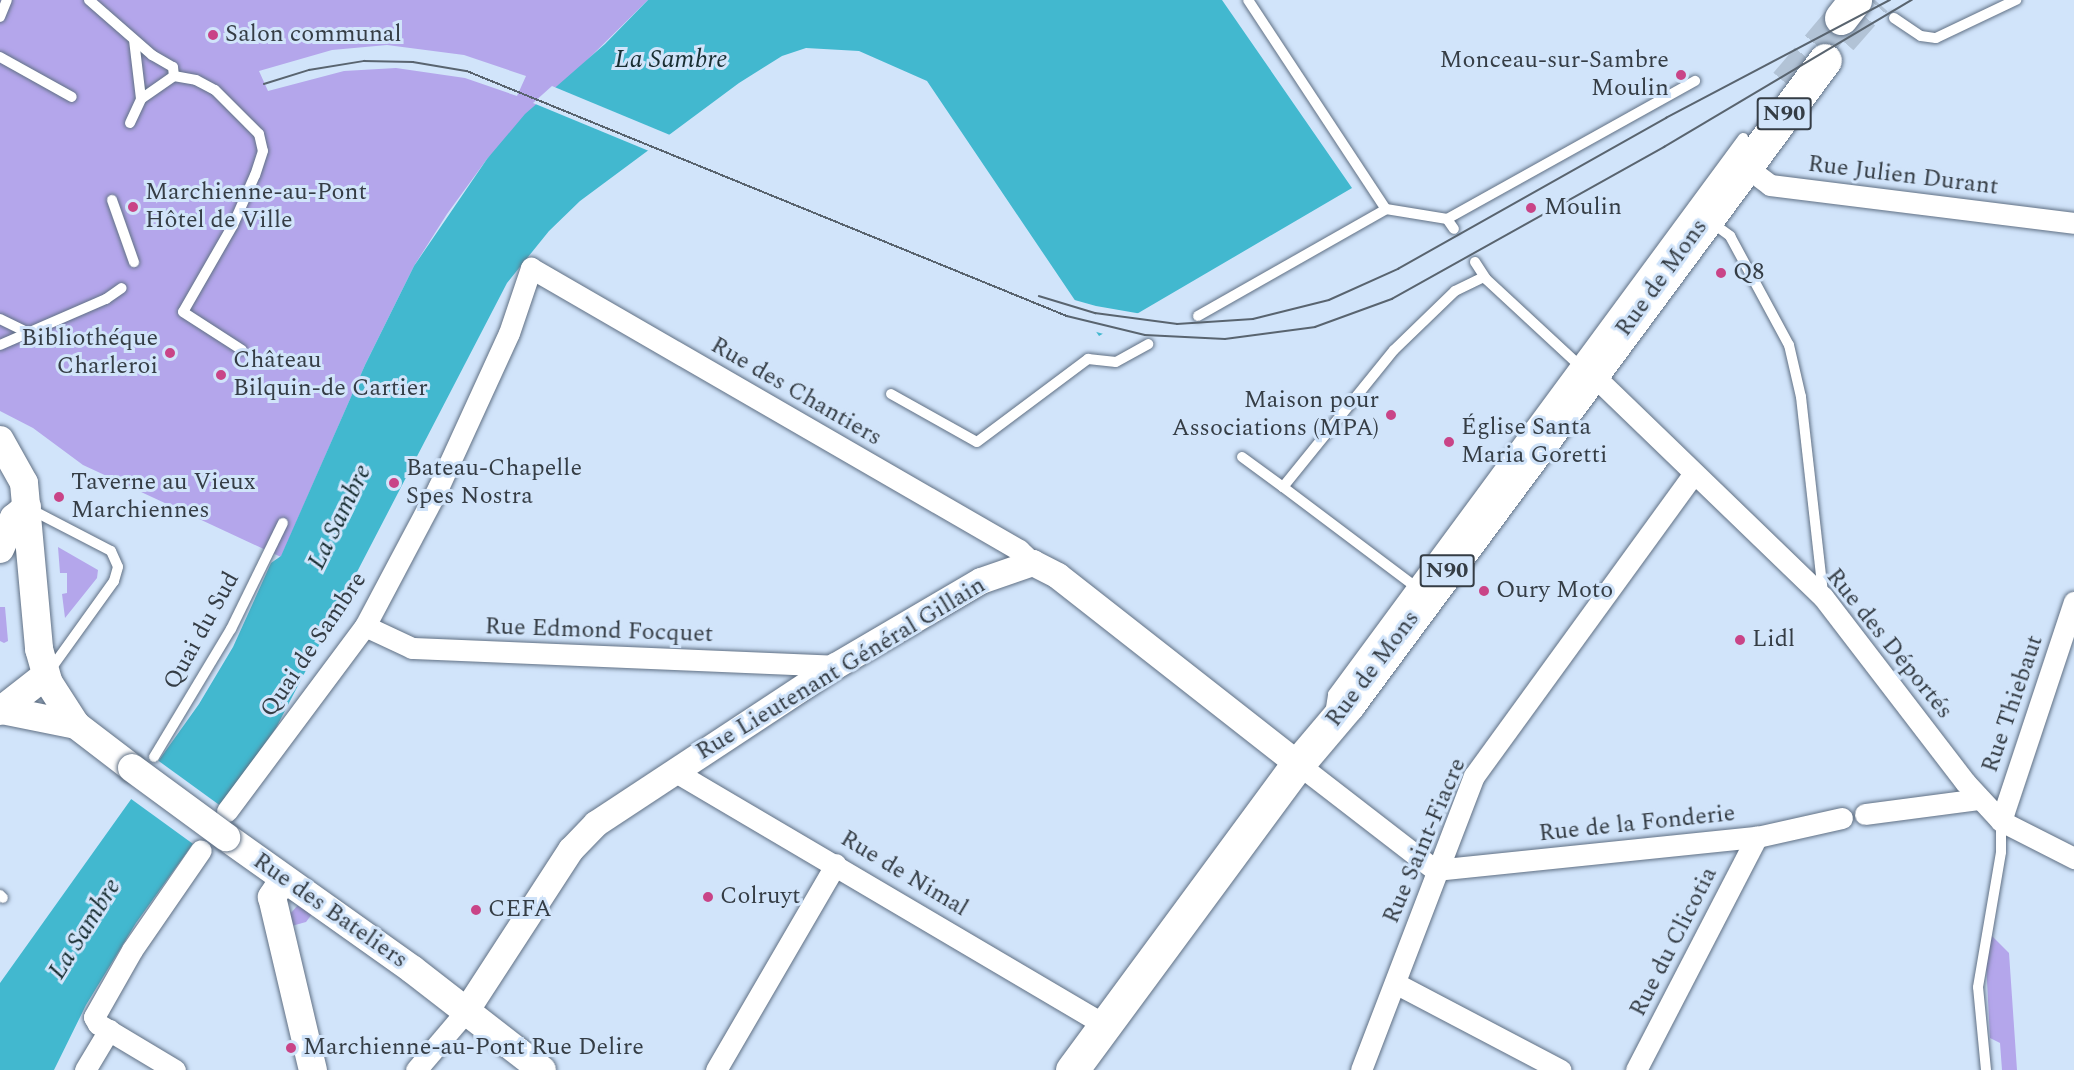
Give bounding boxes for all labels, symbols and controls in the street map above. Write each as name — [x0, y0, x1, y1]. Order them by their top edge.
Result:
place label: Salon communal — [225, 21, 402, 49]
marker: Salon communal — [206, 28, 220, 42]
water label: La Sambre — [615, 44, 727, 76]
place label: Monceau-sur-Sambre Moulin — [1440, 47, 1669, 103]
marker: Monceau-sur-Sambre Moulin — [1674, 68, 1688, 82]
road number: N90 — [1756, 95, 1812, 133]
street label: Rue Julien Durant — [1806, 150, 2000, 202]
place label: Marchienne-au-Pont Hôtel de Ville — [145, 179, 367, 235]
place label: Moulin — [1544, 194, 1622, 222]
marker: Moulin — [1522, 199, 1540, 217]
marker: Marchienne-au-Pont Hôtel de Ville — [126, 200, 140, 214]
street label: Rue de Mons — [1610, 214, 1714, 342]
place label: Q8 — [1733, 259, 1764, 287]
marker: Q8 — [1714, 266, 1728, 280]
place label: Bibliothéque Charleroi — [21, 325, 158, 381]
street label: Rue des Chantiers — [705, 331, 887, 453]
marker: Bibliothéque Charleroi — [163, 346, 177, 360]
place label: Château Bilquin-de Cartier — [233, 347, 428, 403]
marker: Château Bilquin-de Cartier — [214, 368, 228, 382]
place label: Maison pour Associations (MPA) — [1172, 387, 1379, 443]
marker: Maison pour Associations (MPA) — [1384, 408, 1398, 422]
place label: Église Santa Maria Goretti — [1461, 414, 1608, 470]
marker: Église Santa Maria Goretti — [1442, 435, 1456, 449]
place label: Bateau-Chapelle Spes Nostra — [406, 455, 582, 511]
water label: La Sambre — [301, 459, 379, 575]
place label: Taverne au Vieux Marchiennes — [71, 469, 256, 525]
marker: Bateau-Chapelle Spes Nostra — [387, 476, 401, 490]
marker: Taverne au Vieux Marchiennes — [52, 490, 66, 504]
road number: N90 — [1418, 552, 1476, 590]
street label: Rue des Déportés — [1820, 563, 1958, 725]
street label: Quai du Sud — [158, 567, 246, 695]
street label: Quai de Sambre — [255, 567, 373, 723]
street label: Rue Lieutenant Général Gillain — [691, 571, 991, 767]
place label: Oury Moto — [1496, 577, 1613, 605]
marker: Oury Moto — [1477, 584, 1491, 598]
street label: Rue de Mons — [1320, 605, 1426, 733]
street label: Rue Edmond Focquet — [484, 613, 714, 649]
place label: Lidl — [1752, 626, 1795, 654]
street label: Rue Thiebaut — [1976, 632, 2050, 776]
marker: Lidl — [1733, 633, 1747, 647]
street label: Rue Saint-Fiacre — [1377, 754, 1473, 928]
street label: Rue de la Fonderie — [1537, 799, 1737, 849]
street label: Rue de Nimal — [835, 825, 973, 923]
street label: Rue des Bateliers — [247, 847, 413, 975]
street label: Rue du Clicotia — [1624, 862, 1724, 1022]
water label: La Sambre — [42, 873, 128, 985]
place label: Colruyt — [720, 883, 800, 911]
marker: Colruyt — [701, 890, 715, 904]
place label: CEFA — [488, 896, 552, 924]
marker: CEFA — [469, 903, 483, 917]
place label: Marchienne-au-Pont Rue Delire — [303, 1034, 644, 1062]
marker: Marchienne-au-Pont Rue Delire — [284, 1041, 298, 1055]

